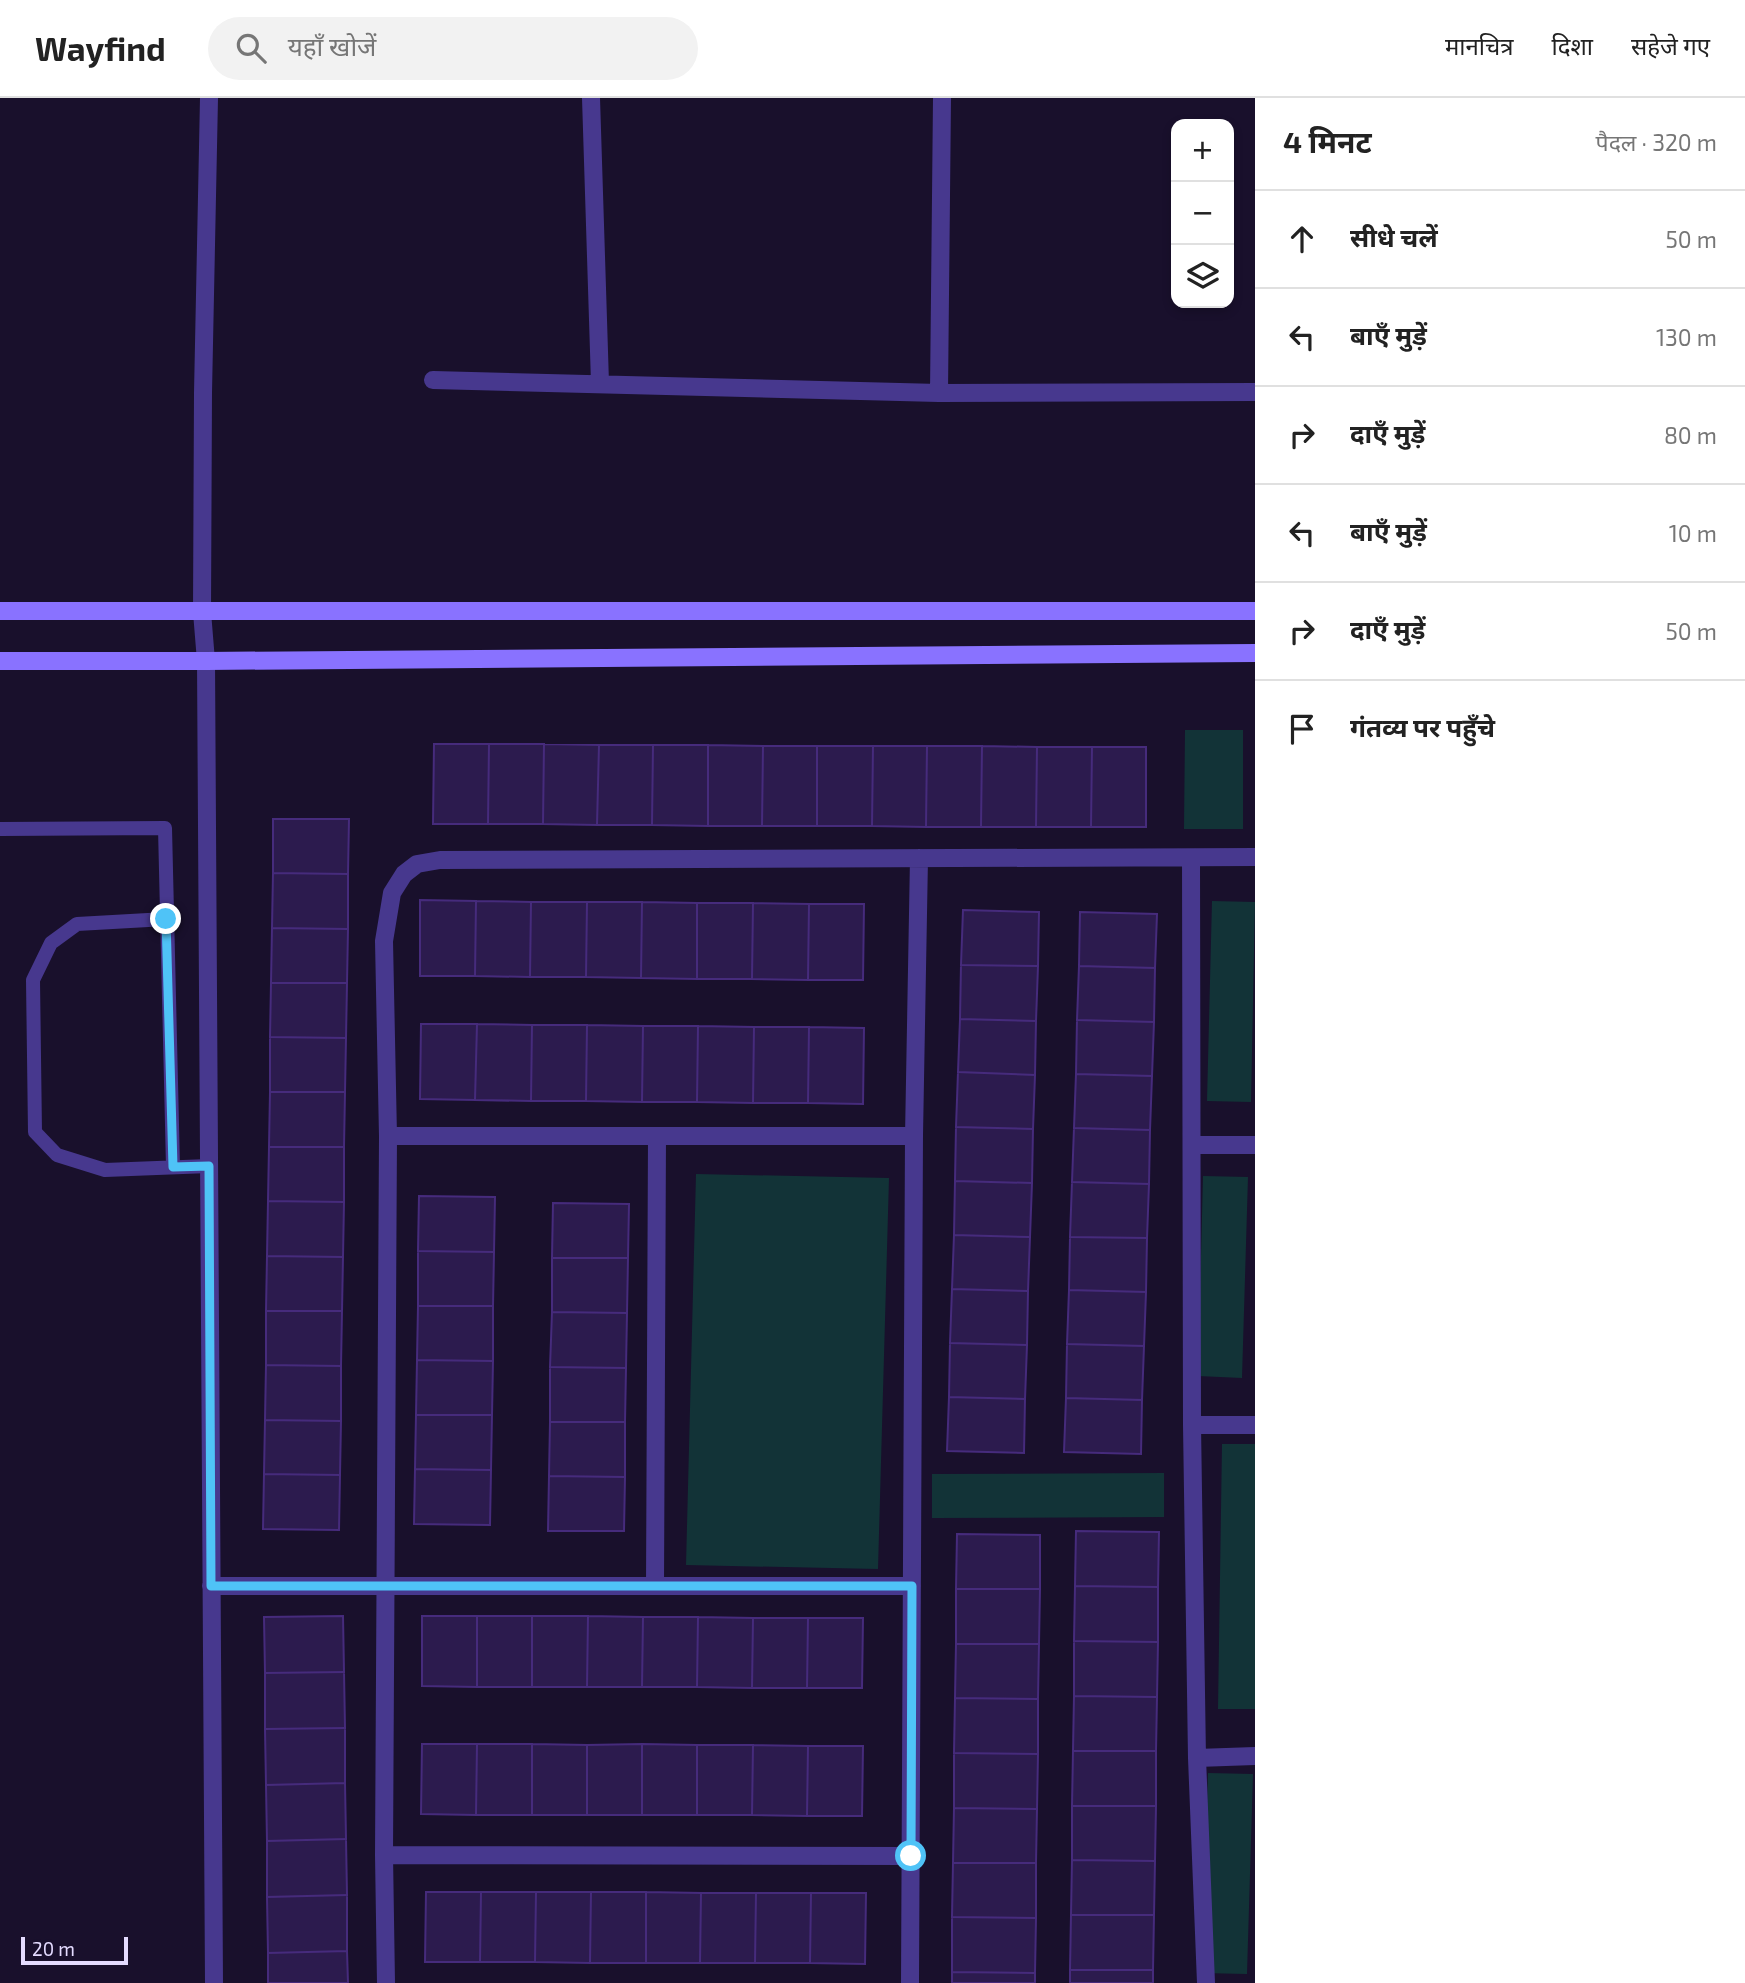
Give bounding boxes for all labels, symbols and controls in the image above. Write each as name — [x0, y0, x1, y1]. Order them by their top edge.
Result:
search box — [208, 17, 698, 80]
text: Wayfind — [35, 28, 166, 68]
icon: search — [232, 29, 270, 67]
text: यहाँ खोजें — [288, 30, 376, 61]
text: मानचित्र — [1445, 31, 1514, 60]
text: दिशा — [1552, 31, 1593, 60]
text: सहेजे गए — [1631, 31, 1710, 60]
map controls — [1171, 119, 1234, 308]
button: + — [1171, 119, 1234, 182]
text: 4 मिनट — [1283, 123, 1372, 159]
text: पैदल · 320 m — [1596, 128, 1717, 156]
button: − — [1171, 182, 1234, 245]
icon: ahead — [1283, 220, 1321, 258]
text: सीधे चलें — [1350, 221, 1438, 252]
text: 50 m — [1666, 225, 1717, 253]
button: layers — [1171, 245, 1234, 308]
icon: left — [1283, 318, 1321, 356]
text: बाएँ मुड़ें — [1350, 319, 1427, 350]
text: 130 m — [1656, 323, 1717, 351]
icon: right — [1283, 416, 1321, 454]
text: दाएँ मुड़ें — [1350, 417, 1425, 448]
text: 80 m — [1664, 421, 1717, 449]
icon: left — [1283, 514, 1321, 552]
text: बाएँ मुड़ें — [1350, 515, 1427, 546]
text: 10 m — [1669, 519, 1717, 547]
icon: right — [1283, 612, 1321, 650]
text: दाएँ मुड़ें — [1350, 613, 1425, 644]
text: 50 m — [1666, 617, 1717, 645]
icon: arrive — [1283, 710, 1321, 748]
text: गंतव्य पर पहुँचे — [1350, 711, 1495, 742]
route end — [150, 903, 181, 934]
route start — [895, 1840, 926, 1871]
scale bar — [21, 1934, 128, 1966]
text: 20 m — [32, 1937, 75, 1960]

